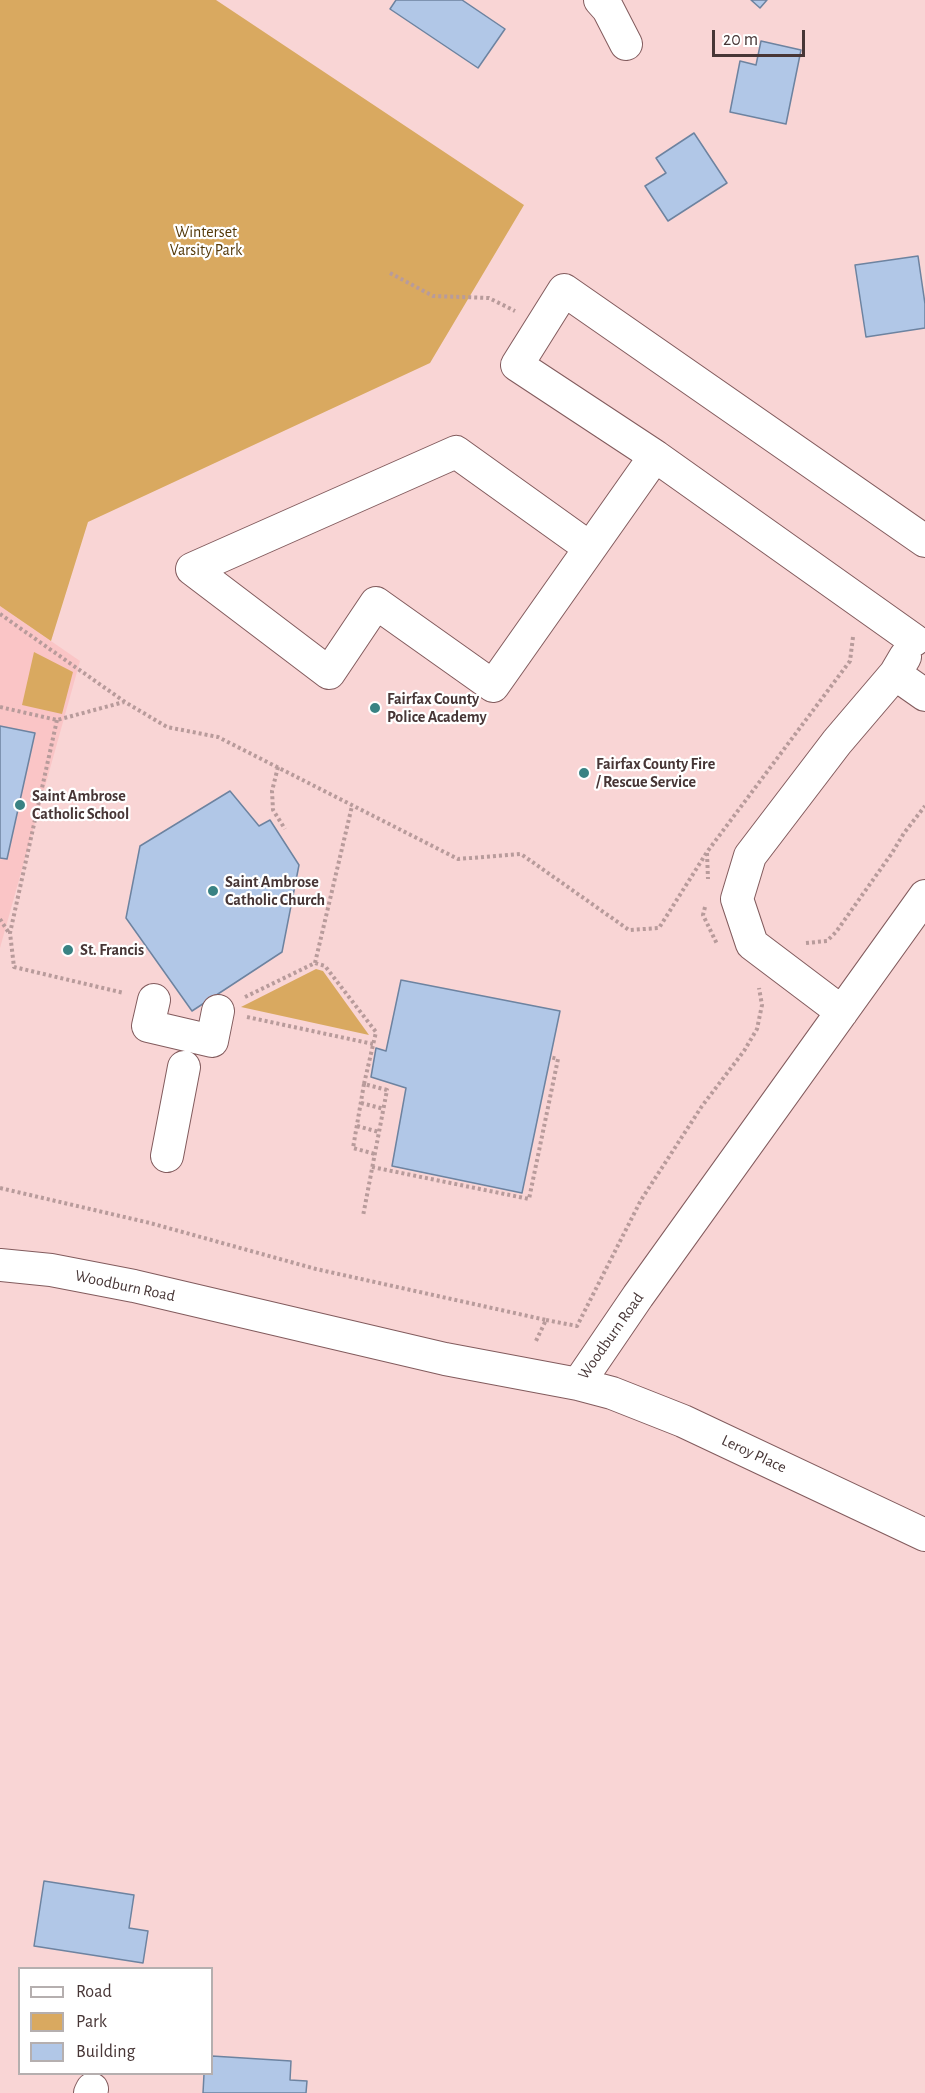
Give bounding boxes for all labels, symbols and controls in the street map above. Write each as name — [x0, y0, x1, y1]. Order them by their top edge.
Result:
scale bar — [715, 18, 808, 56]
text: 20 m — [723, 31, 758, 49]
park label: Winterset Varsity Park — [170, 222, 242, 260]
place label: Fairfax County Police Academy — [387, 689, 487, 727]
marker: Fairfax County Police Academy — [368, 701, 382, 715]
place label: Fairfax County Fire / Rescue Service — [596, 754, 715, 792]
marker: Fairfax County Fire / Rescue Service — [577, 766, 591, 780]
place label: Saint Ambrose Catholic School — [32, 786, 129, 824]
marker: Saint Ambrose Catholic School — [13, 798, 27, 812]
place label: Saint Ambrose Catholic Church — [225, 872, 325, 910]
marker: Saint Ambrose Catholic Church — [206, 884, 220, 898]
place label: St. Francis — [80, 940, 144, 960]
marker: St. Francis — [61, 943, 75, 957]
street label: Woodburn Road — [73, 1266, 177, 1306]
street label: Woodburn Road — [574, 1289, 648, 1383]
street label: Leroy Place — [719, 1431, 789, 1477]
legend — [18, 1967, 213, 2075]
text: Road — [76, 1983, 112, 2001]
text: Park — [76, 2013, 107, 2031]
text: Building — [76, 2043, 135, 2061]

